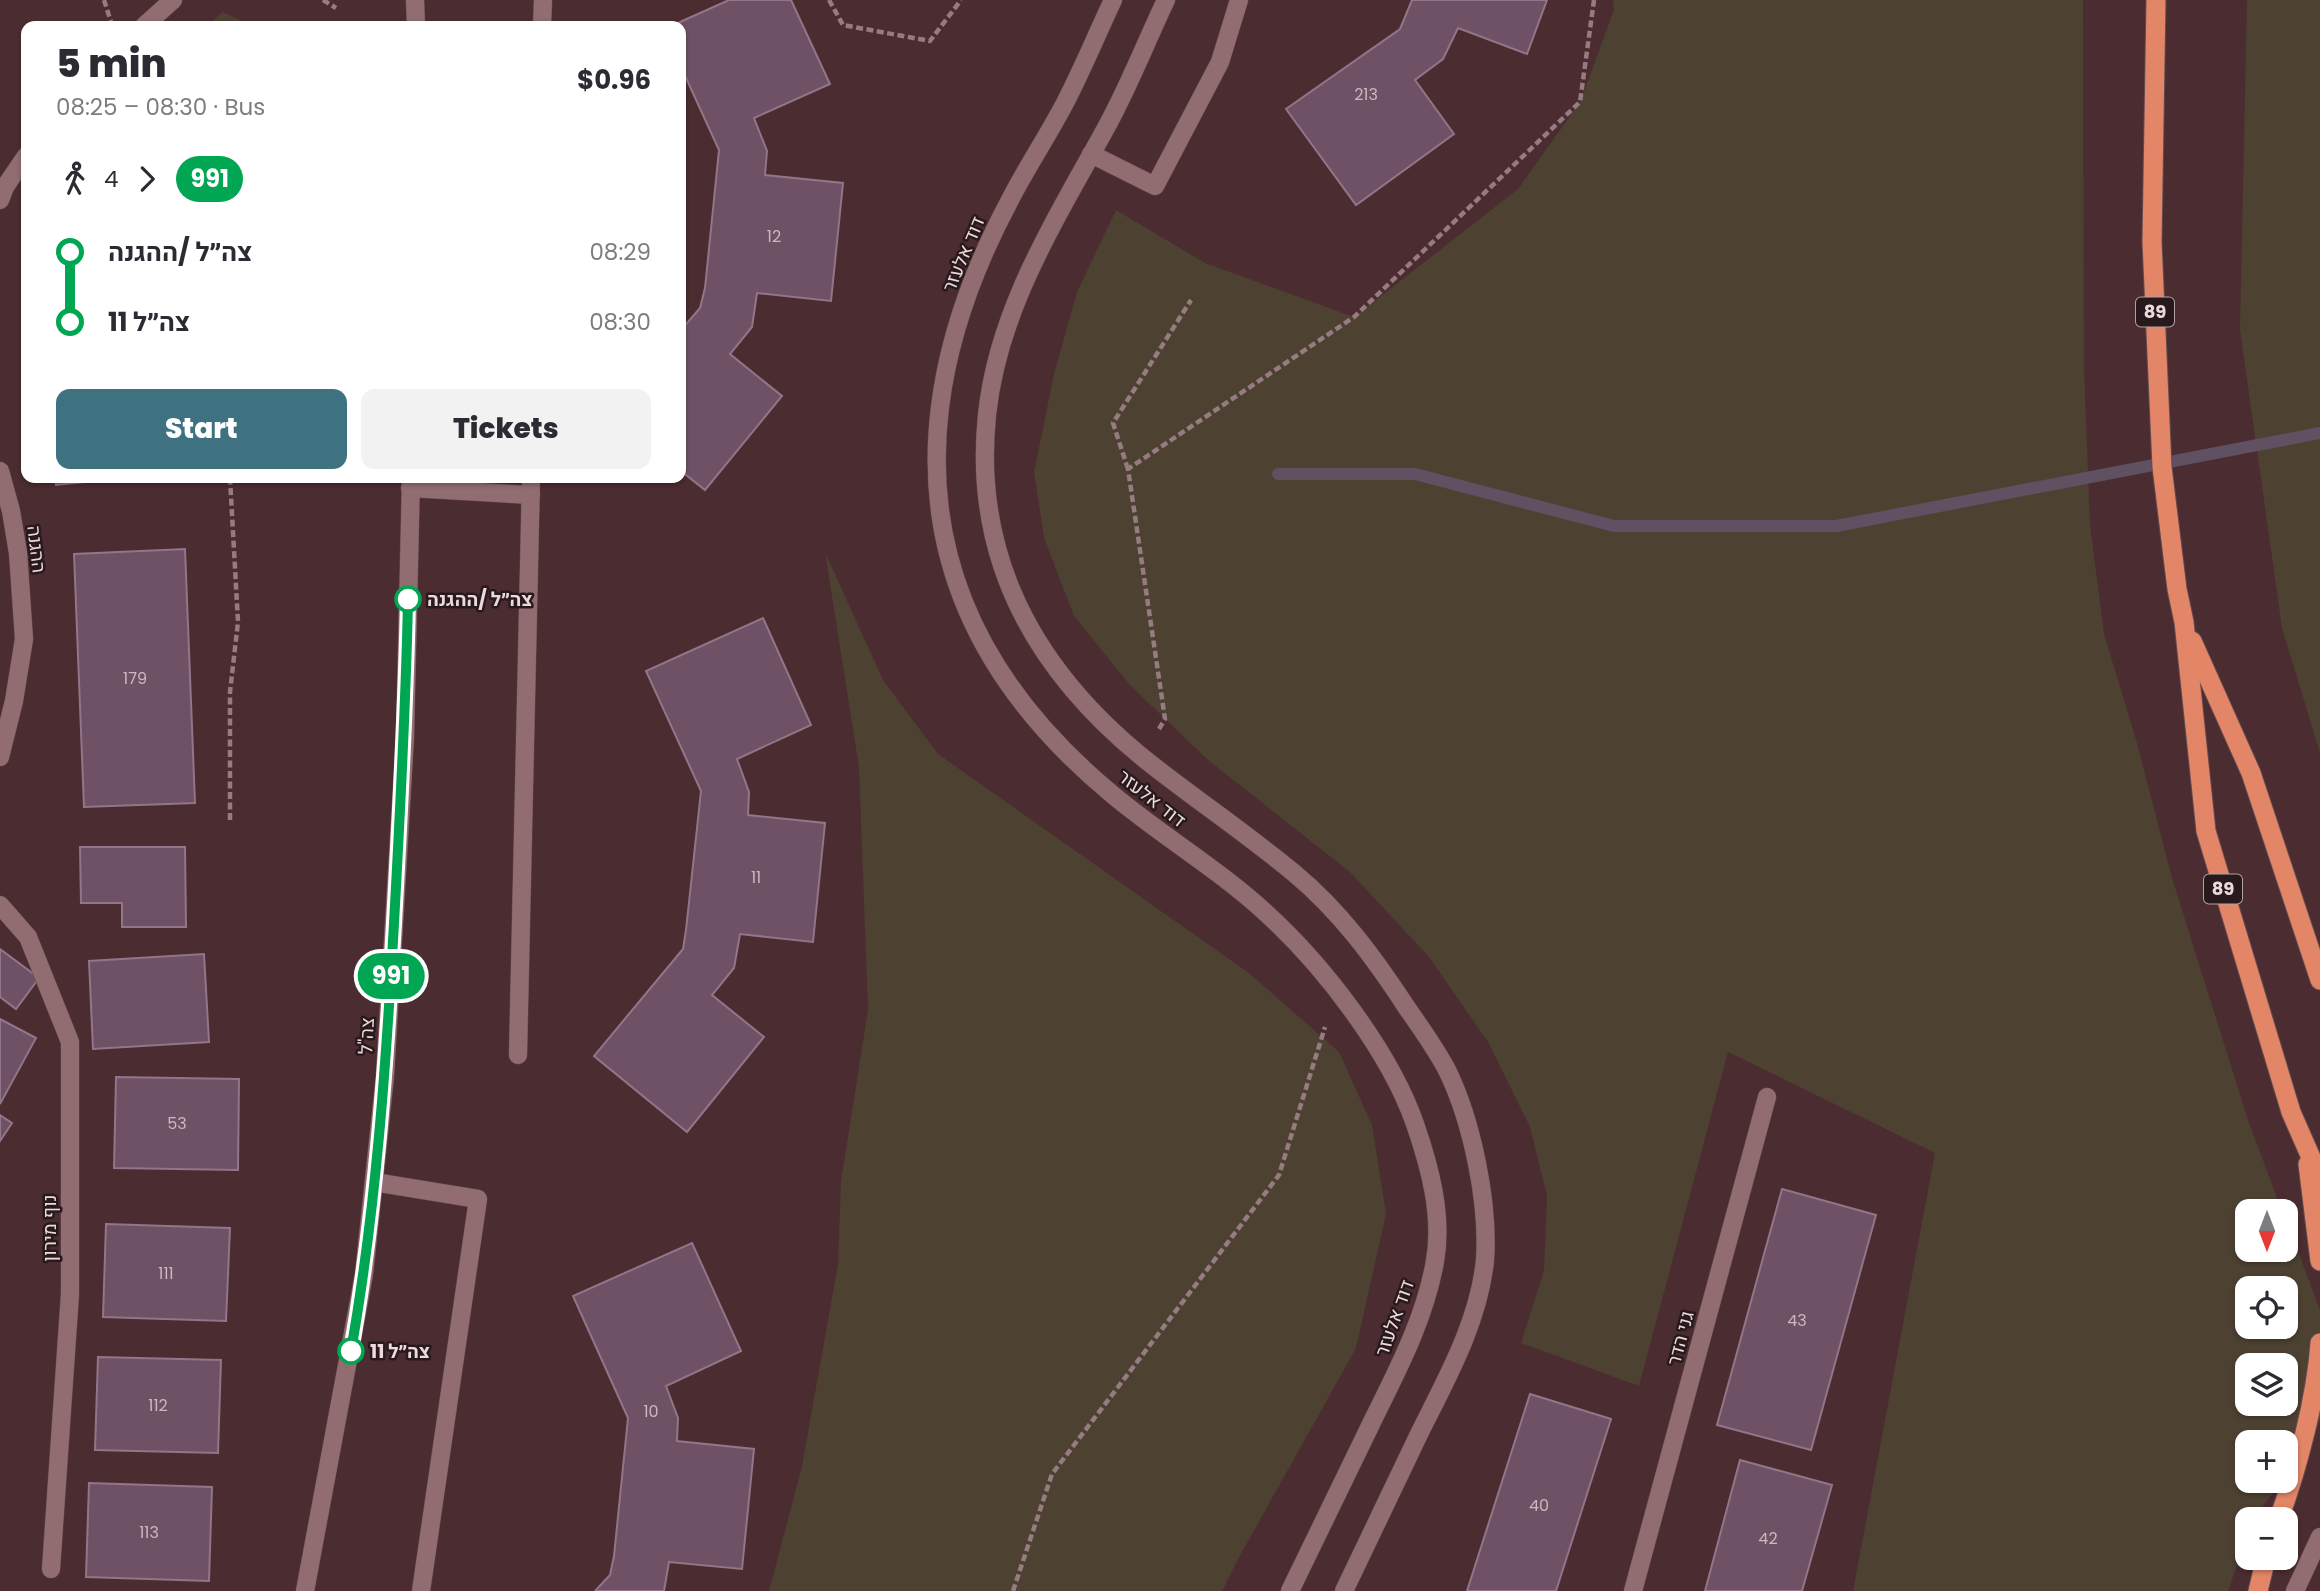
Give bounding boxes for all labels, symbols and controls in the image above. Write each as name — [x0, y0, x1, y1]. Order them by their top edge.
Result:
text: 5 min — [56, 37, 166, 90]
text: $0.96 — [577, 62, 651, 98]
house number: 213 — [1354, 83, 1378, 106]
text: 08:25 – 08:30 · Bus — [56, 91, 265, 123]
icon: walk — [56, 160, 94, 198]
icon: forward — [128, 160, 166, 198]
text: 991 — [190, 162, 229, 195]
text: 4 — [104, 163, 118, 195]
street label: דוד אלעזר — [936, 212, 991, 296]
house number: 12 — [767, 225, 781, 248]
text: צה״ל /ההגנה — [108, 234, 252, 270]
text: 08:29 — [589, 236, 651, 268]
road number: 89 — [2136, 298, 2174, 326]
text: צה״ל 11 — [108, 304, 190, 340]
text: 08:30 — [589, 306, 651, 338]
button: Start — [56, 389, 347, 469]
button: Tickets — [361, 389, 651, 469]
street label: ההגנה — [20, 524, 53, 574]
marker: צה״ל /ההגנה — [395, 586, 421, 612]
place label: צה״ל /ההגנה — [427, 586, 532, 613]
house number: 179 — [123, 667, 147, 690]
street label: דוד אלעזר — [1112, 763, 1191, 834]
house number: 11 — [751, 866, 761, 889]
road number: 89 — [2204, 874, 2242, 904]
line badge: 991 — [351, 953, 431, 999]
text: 991 — [372, 959, 410, 992]
street label: צה"ל — [352, 1017, 381, 1055]
house number: 53 — [167, 1112, 187, 1135]
street label: נוף מירון — [36, 1194, 63, 1262]
north arrow — [2235, 1199, 2298, 1262]
map controls — [2235, 1199, 2298, 1570]
house number: 111 — [158, 1262, 174, 1285]
street label: דוד אלעזר — [1368, 1276, 1421, 1360]
button: locate — [2235, 1276, 2298, 1339]
street label: גני הדר — [1660, 1308, 1701, 1368]
house number: 43 — [1787, 1309, 1807, 1332]
marker: צה״ל 11 — [338, 1338, 364, 1364]
place label: צה״ל 11 — [370, 1338, 430, 1365]
button: layers — [2235, 1353, 2298, 1416]
house number: 112 — [148, 1394, 168, 1417]
house number: 10 — [643, 1400, 659, 1423]
button: + — [2235, 1430, 2298, 1493]
house number: 40 — [1529, 1494, 1549, 1517]
button: − — [2235, 1507, 2298, 1570]
house number: 113 — [139, 1521, 159, 1544]
house number: 42 — [1758, 1527, 1778, 1550]

